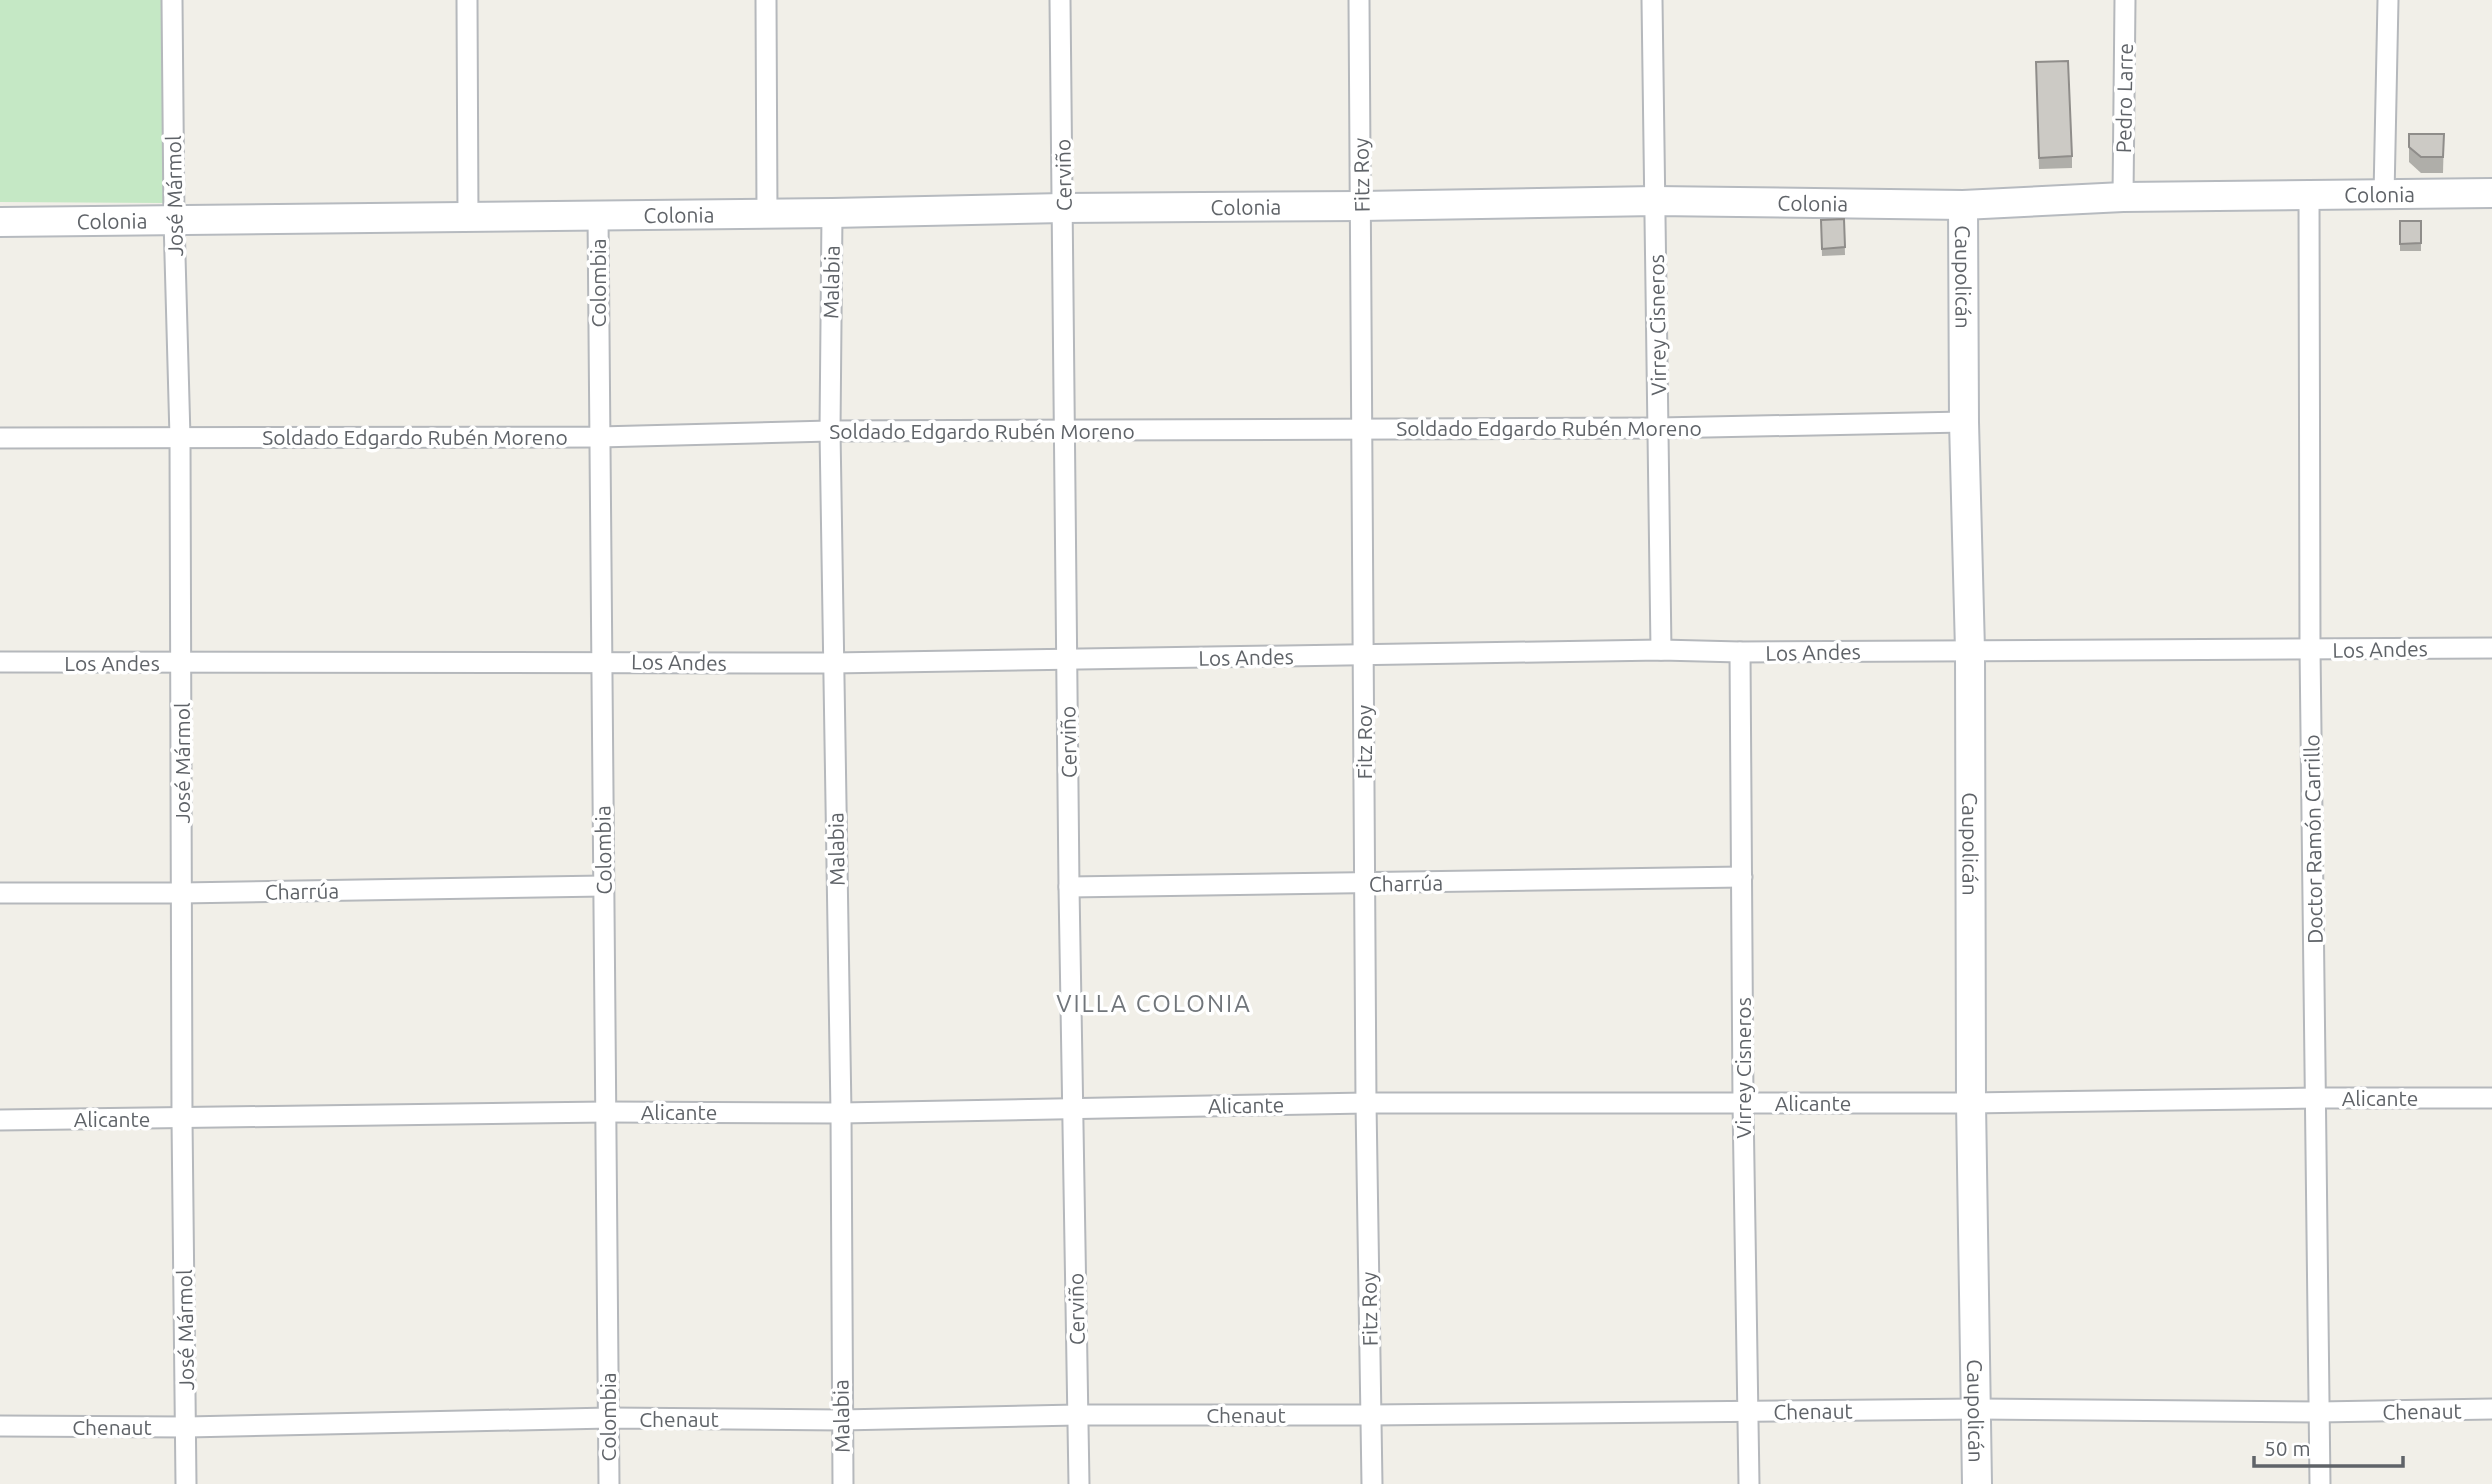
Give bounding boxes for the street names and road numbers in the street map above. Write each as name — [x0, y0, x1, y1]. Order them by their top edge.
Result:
street label: Pedro Larre — [2111, 43, 2137, 153]
street label: José Mármol — [161, 135, 187, 257]
street label: Fitz Roy — [1348, 138, 1374, 212]
street label: Cerviño — [1050, 139, 1076, 211]
street label: Colonia — [2344, 182, 2415, 207]
street label: Colonia — [1777, 191, 1848, 216]
street label: Colonia — [1210, 195, 1281, 219]
street label: Colonia — [643, 202, 715, 227]
street label: Colonia — [76, 208, 148, 233]
street label: Caupolicán — [1951, 225, 1976, 329]
street label: Colombia — [586, 238, 610, 328]
street label: Malabia — [818, 245, 844, 319]
street label: Virrey Cisneros — [1644, 254, 1670, 396]
street label: Soldado Edgardo Rubén Moreno — [1396, 416, 1702, 440]
street label: Soldado Edgardo Rubén Moreno — [829, 419, 1135, 443]
street label: Soldado Edgardo Rubén Moreno — [262, 425, 568, 449]
street label: Los Andes — [2332, 636, 2428, 662]
street label: Los Andes — [1765, 639, 1861, 665]
street label: Los Andes — [1198, 644, 1294, 670]
street label: Los Andes — [631, 649, 727, 675]
street label: Los Andes — [64, 651, 160, 675]
street label: José Mármol — [170, 702, 194, 824]
street label: Fitz Roy — [1352, 705, 1376, 779]
street label: Cerviño — [1055, 706, 1081, 778]
street label: Doctor Ramón Carrillo — [2299, 734, 2327, 944]
street label: Caupolicán — [1958, 792, 1983, 896]
street label: Colombia — [590, 805, 616, 895]
street label: Malabia — [823, 812, 849, 886]
street label: Charrúa — [1369, 870, 1443, 896]
street label: Charrúa — [265, 878, 339, 904]
street label: Virrey Cisneros — [1731, 997, 1755, 1139]
street label: Alicante — [2342, 1086, 2418, 1110]
street label: Alicante — [1775, 1091, 1851, 1115]
street label: Alicante — [1208, 1092, 1284, 1118]
street label: Alicante — [641, 1100, 717, 1124]
street label: Alicante — [74, 1107, 150, 1131]
street label: José Mármol — [172, 1269, 198, 1391]
street label: Fitz Roy — [1356, 1272, 1382, 1346]
street label: Cerviño — [1063, 1273, 1089, 1345]
street label: Caupolicán — [1963, 1359, 1989, 1463]
street label: Colombia — [596, 1372, 620, 1462]
street label: Malabia — [828, 1379, 854, 1453]
street label: Chenaut — [1773, 1398, 1853, 1424]
street label: Chenaut — [2382, 1398, 2462, 1424]
street label: Chenaut — [1206, 1403, 1286, 1427]
street label: Chenaut — [639, 1407, 719, 1431]
street label: Chenaut — [72, 1415, 152, 1439]

